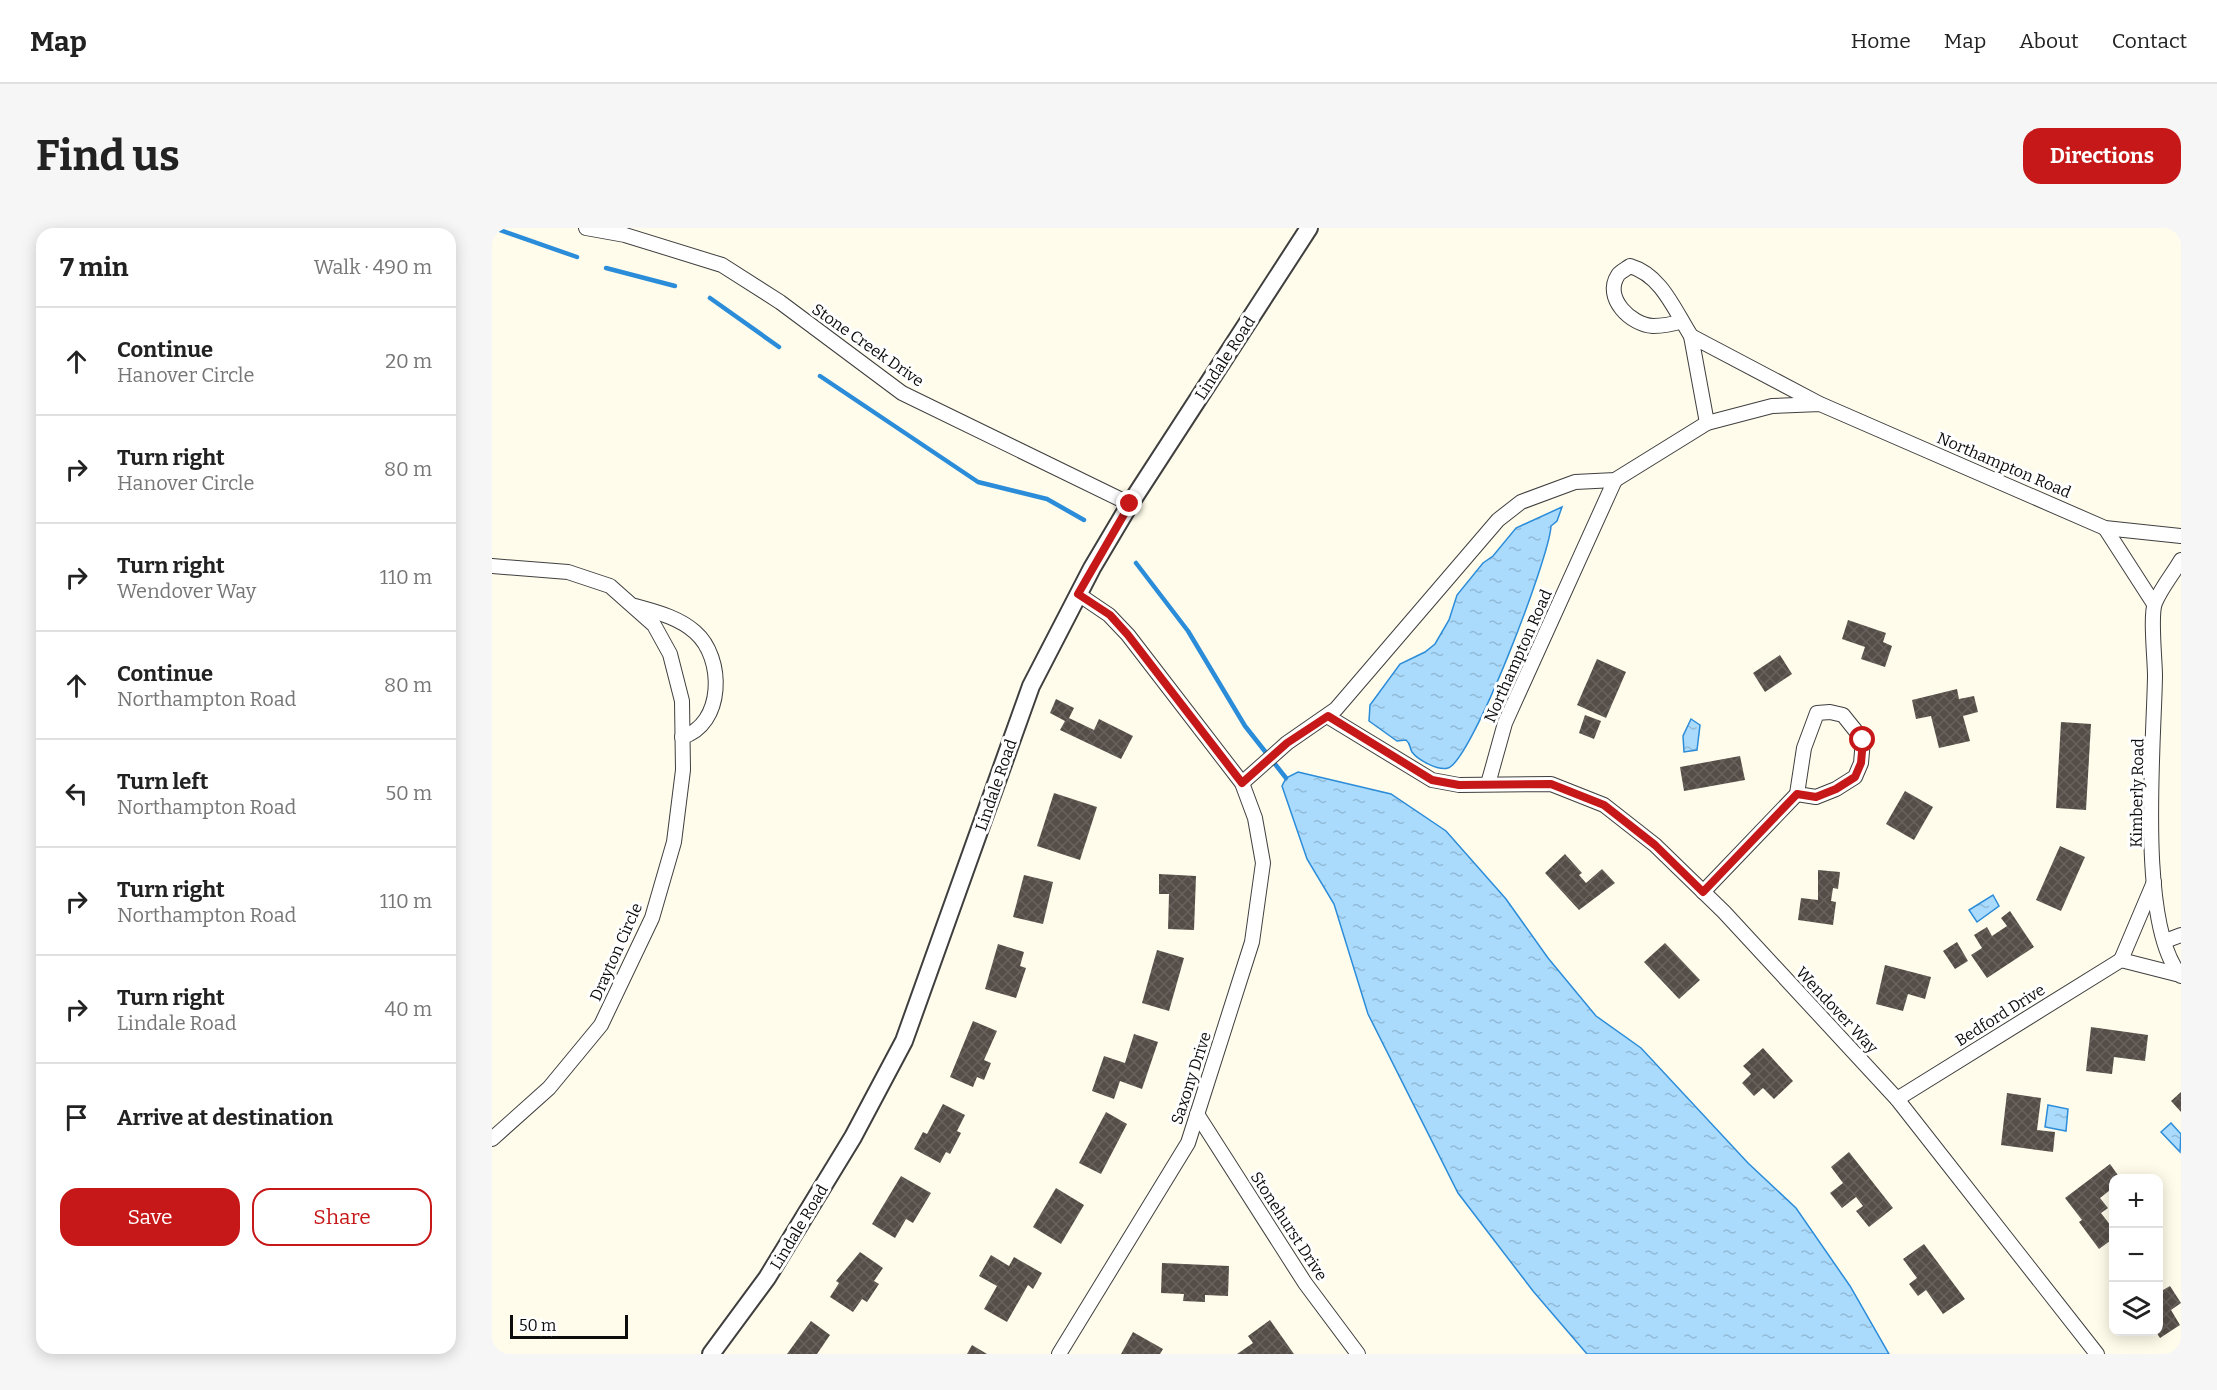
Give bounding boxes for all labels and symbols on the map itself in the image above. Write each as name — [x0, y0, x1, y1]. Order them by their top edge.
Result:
street label: Stone Creek Drive — [808, 299, 928, 391]
street label: Lindale Road — [1191, 312, 1259, 403]
street label: Northampton Road — [1934, 428, 2074, 502]
route end — [1116, 490, 1142, 516]
street label: Northampton Road — [1480, 586, 1556, 725]
route start — [1849, 726, 1875, 752]
street label: Lindale Road — [971, 736, 1021, 833]
street label: Kimberly Road — [2127, 738, 2147, 848]
street label: Drayton Circle — [586, 900, 646, 1004]
street label: Wendover Way — [1792, 963, 1882, 1058]
street label: Bedford Drive — [1952, 980, 2048, 1050]
street label: Saxony Drive — [1167, 1029, 1215, 1127]
street label: Stonehurst Drive — [1247, 1168, 1331, 1284]
street label: Lindale Road — [766, 1181, 832, 1273]
scale bar — [510, 1312, 628, 1340]

